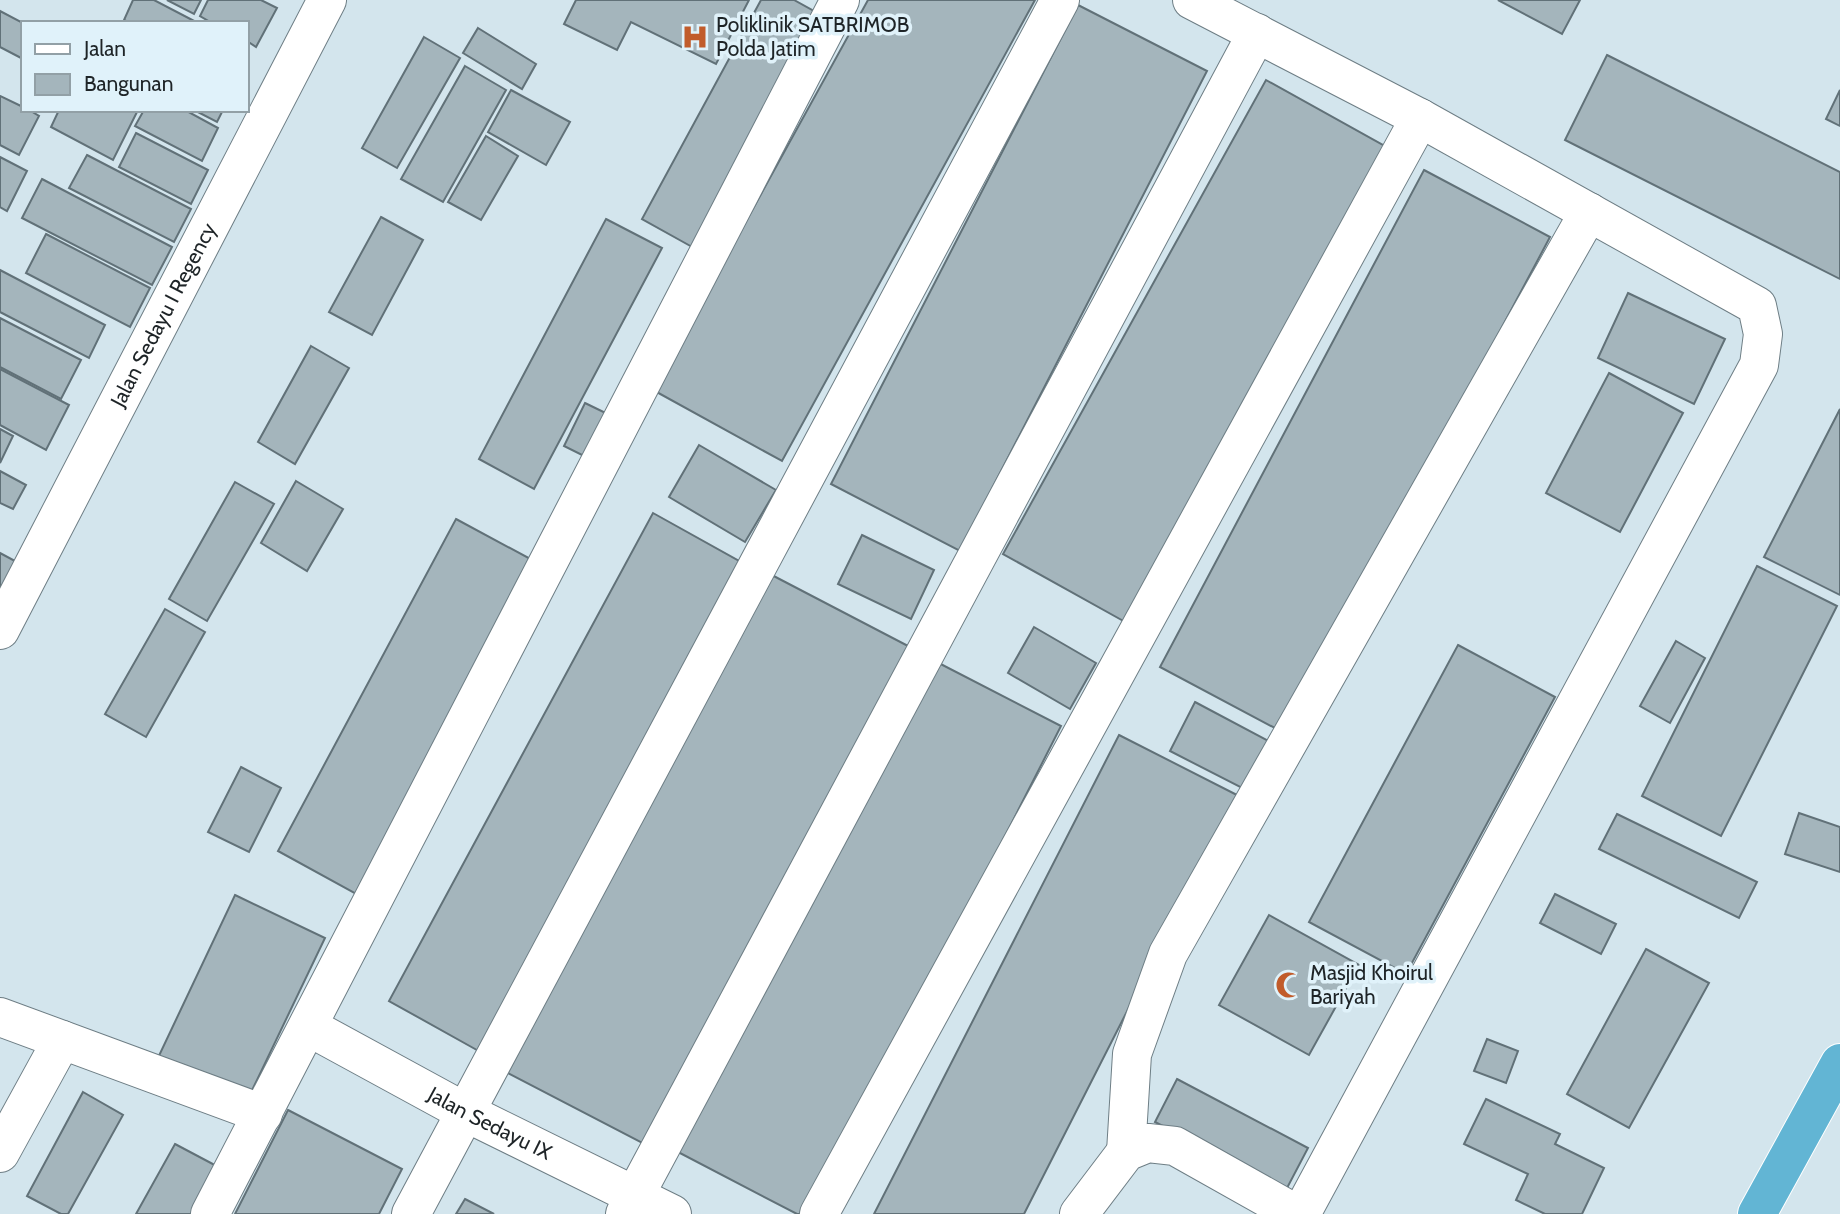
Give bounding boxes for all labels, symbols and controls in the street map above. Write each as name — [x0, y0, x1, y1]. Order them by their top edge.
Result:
place label: Poliklinik SATBRIMOB Polda Jatim — [716, 12, 909, 61]
legend — [21, 21, 248, 112]
hospital icon: Poliklinik SATBRIMOB Polda Jatim — [680, 22, 710, 52]
text: Jalan — [83, 36, 126, 61]
text: Bangunan — [84, 71, 173, 96]
street label: Jalan Sedayu I Regency — [105, 218, 221, 412]
place label: Masjid Khoirul Bariyah — [1310, 960, 1433, 1009]
mosque icon: Masjid Khoirul Bariyah — [1274, 970, 1304, 1000]
street label: Jalan Sedayu IX — [423, 1081, 556, 1165]

